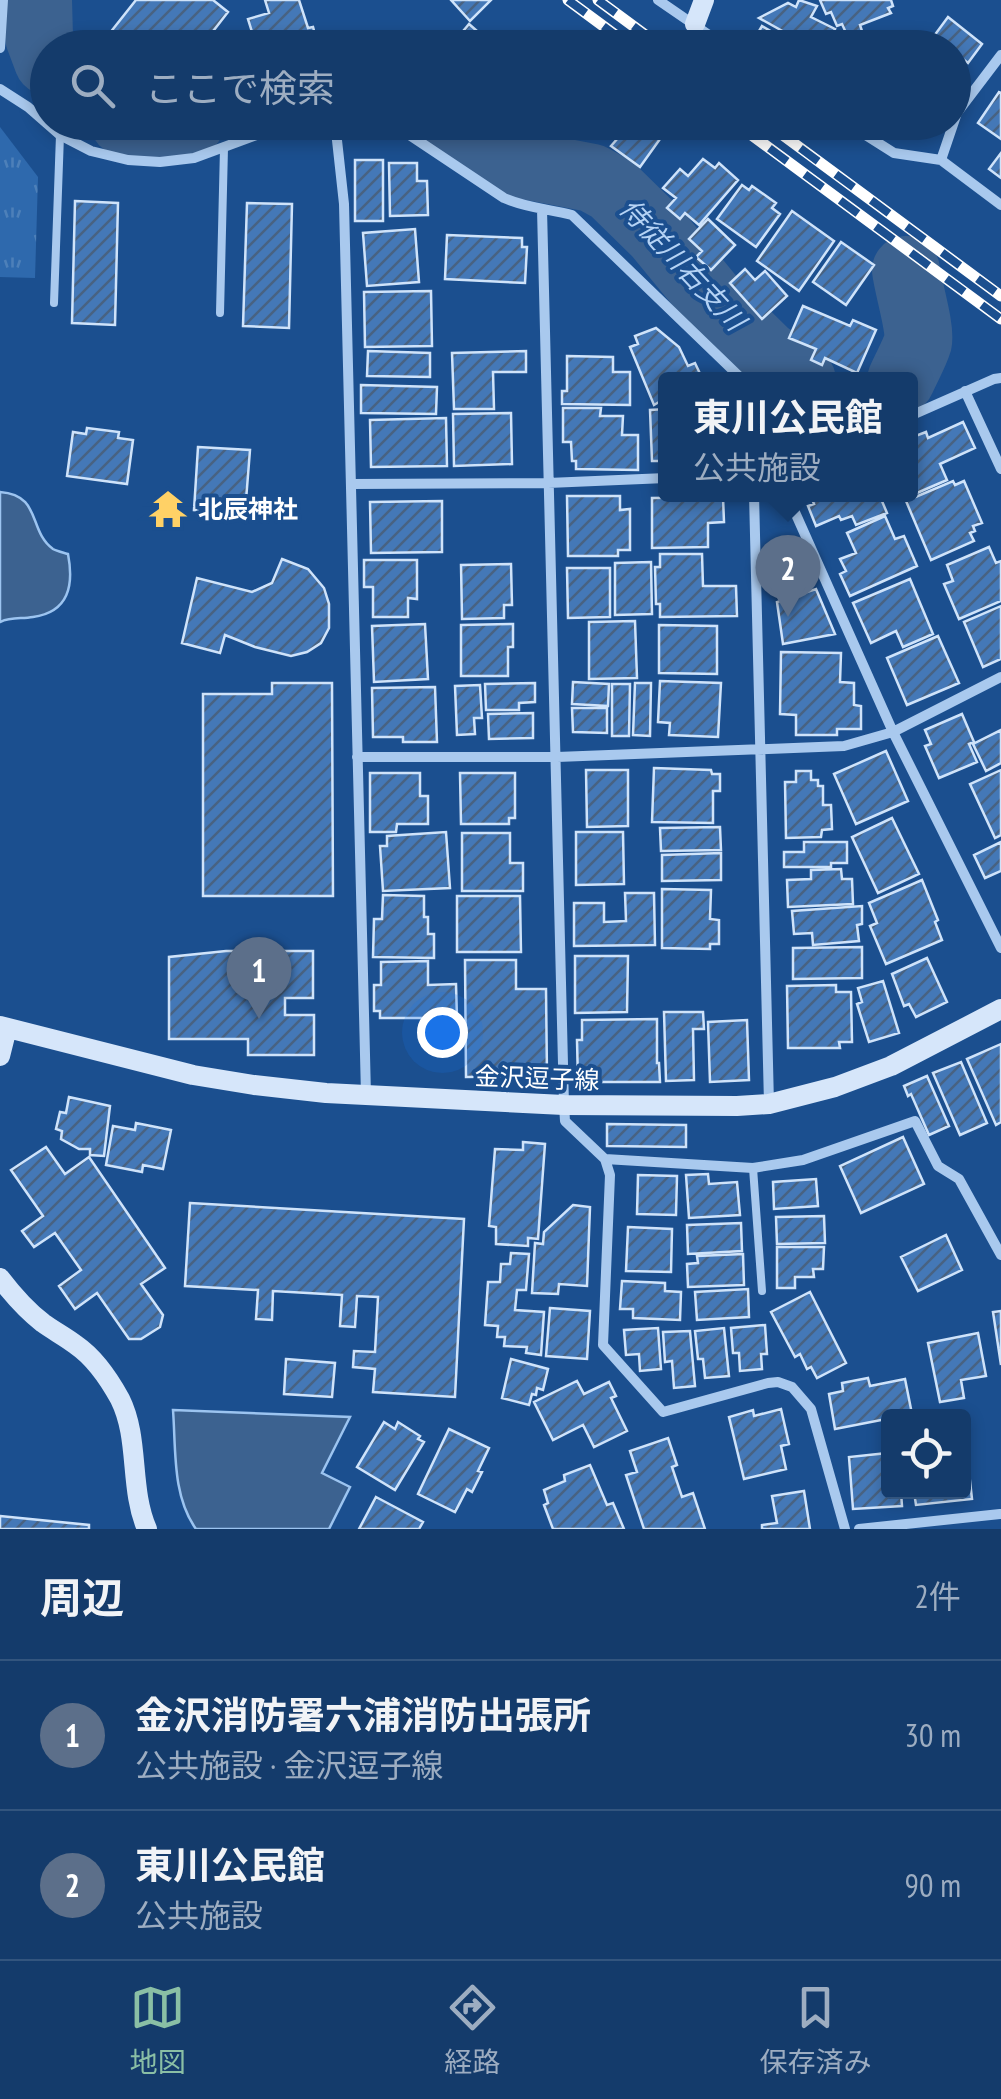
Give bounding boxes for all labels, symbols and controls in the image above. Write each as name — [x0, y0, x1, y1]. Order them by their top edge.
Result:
search box — [30, 30, 971, 140]
icon: search — [65, 58, 120, 113]
text: ここで検索 — [145, 63, 335, 112]
water label: 侍従川右支川 — [612, 190, 756, 340]
popup — [658, 372, 918, 502]
text: 東川公民館 — [693, 392, 883, 441]
text: 公共施設 — [693, 446, 821, 488]
temple icon: 北辰神社 — [147, 488, 189, 530]
place label: 北辰神社 — [198, 493, 298, 525]
pin: 2 — [756, 534, 820, 617]
pin: 1 — [226, 936, 292, 1019]
your location — [417, 1007, 468, 1058]
street label: 金沢逗子線 — [474, 1060, 600, 1096]
map controls — [881, 1409, 971, 1499]
button: locate — [881, 1409, 971, 1499]
text: 周辺 — [40, 1570, 124, 1625]
text: 2件 — [915, 1575, 961, 1617]
text: 金沢消防署六浦消防出張所 — [135, 1690, 591, 1739]
text: 1 — [65, 1714, 80, 1756]
text: 30 m — [905, 1714, 961, 1756]
text: 公共施設 · 金沢逗子線 — [135, 1744, 443, 1786]
text: 東川公民館 — [135, 1840, 325, 1889]
text: 2 — [65, 1864, 80, 1906]
text: 90 m — [905, 1864, 961, 1906]
text: 公共施設 — [135, 1894, 263, 1936]
tab: 地図 — [129, 1980, 186, 2080]
tab: 経路 — [444, 1980, 501, 2080]
tab: 保存済み — [759, 1980, 872, 2080]

